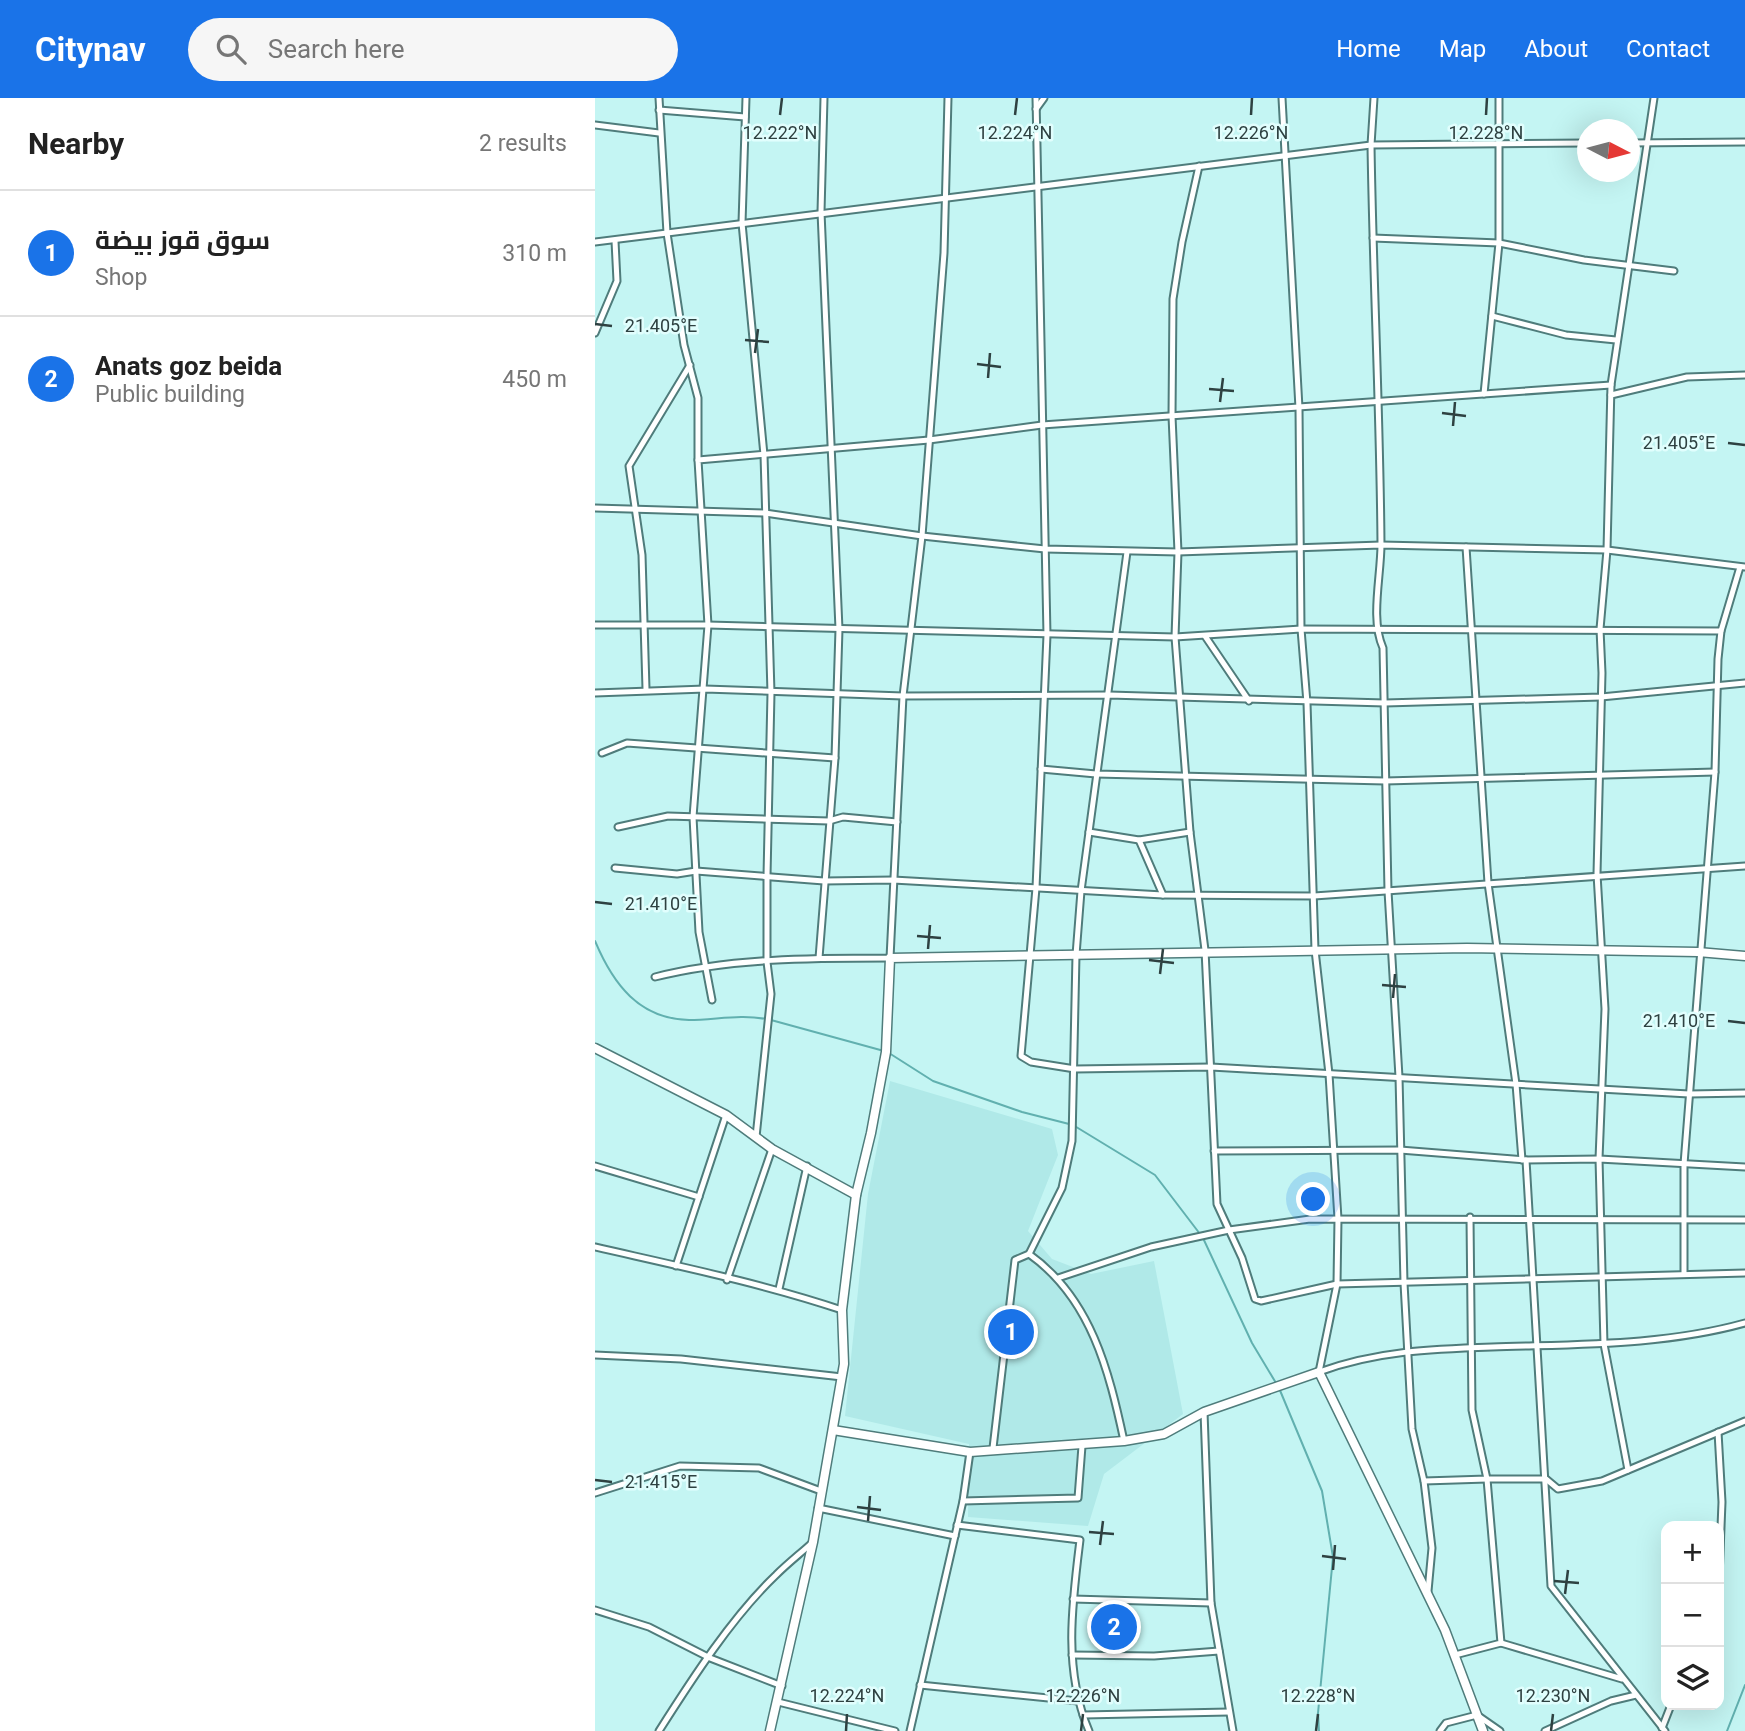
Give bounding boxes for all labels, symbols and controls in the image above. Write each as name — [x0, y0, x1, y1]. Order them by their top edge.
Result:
search box — [188, 18, 678, 81]
text: Citynav — [35, 30, 146, 69]
icon: search — [212, 30, 250, 68]
text: Search here — [268, 34, 405, 64]
text: Home — [1336, 35, 1401, 63]
text: Map — [1439, 35, 1486, 63]
text: About — [1524, 35, 1588, 63]
text: Contact — [1626, 35, 1710, 63]
north arrow — [1577, 119, 1640, 182]
text: 12.222°N — [743, 122, 817, 143]
text: 12.224°N — [978, 122, 1052, 143]
text: 12.226°N — [1214, 122, 1288, 143]
text: 12.228°N — [1449, 122, 1523, 143]
text: Nearby — [28, 126, 124, 161]
text: 2 results — [479, 130, 567, 157]
text: سوق قوز بيضة — [95, 225, 270, 255]
text: 1 — [44, 240, 58, 267]
text: 310 m — [502, 240, 567, 267]
text: Shop — [95, 264, 147, 291]
text: 21.405°E — [625, 315, 697, 336]
text: Anats goz beida — [95, 351, 282, 381]
text: 2 — [44, 366, 58, 393]
text: 450 m — [502, 366, 567, 393]
text: Public building — [95, 381, 245, 408]
text: 21.405°E — [1643, 432, 1715, 453]
text: 21.410°E — [625, 893, 697, 914]
text: 21.410°E — [1643, 1010, 1715, 1031]
your location — [1296, 1182, 1330, 1216]
pin: 1 — [988, 1306, 1034, 1358]
text: 21.415°E — [625, 1471, 697, 1492]
map controls — [1661, 1521, 1724, 1710]
button: + — [1661, 1521, 1724, 1584]
button: − — [1661, 1584, 1724, 1647]
pin: 2 — [1091, 1601, 1137, 1653]
button: layers — [1661, 1647, 1724, 1710]
text: 12.224°N — [810, 1685, 884, 1706]
text: 12.226°N — [1046, 1685, 1120, 1706]
text: 12.228°N — [1281, 1685, 1355, 1706]
text: 12.230°N — [1516, 1685, 1590, 1706]

